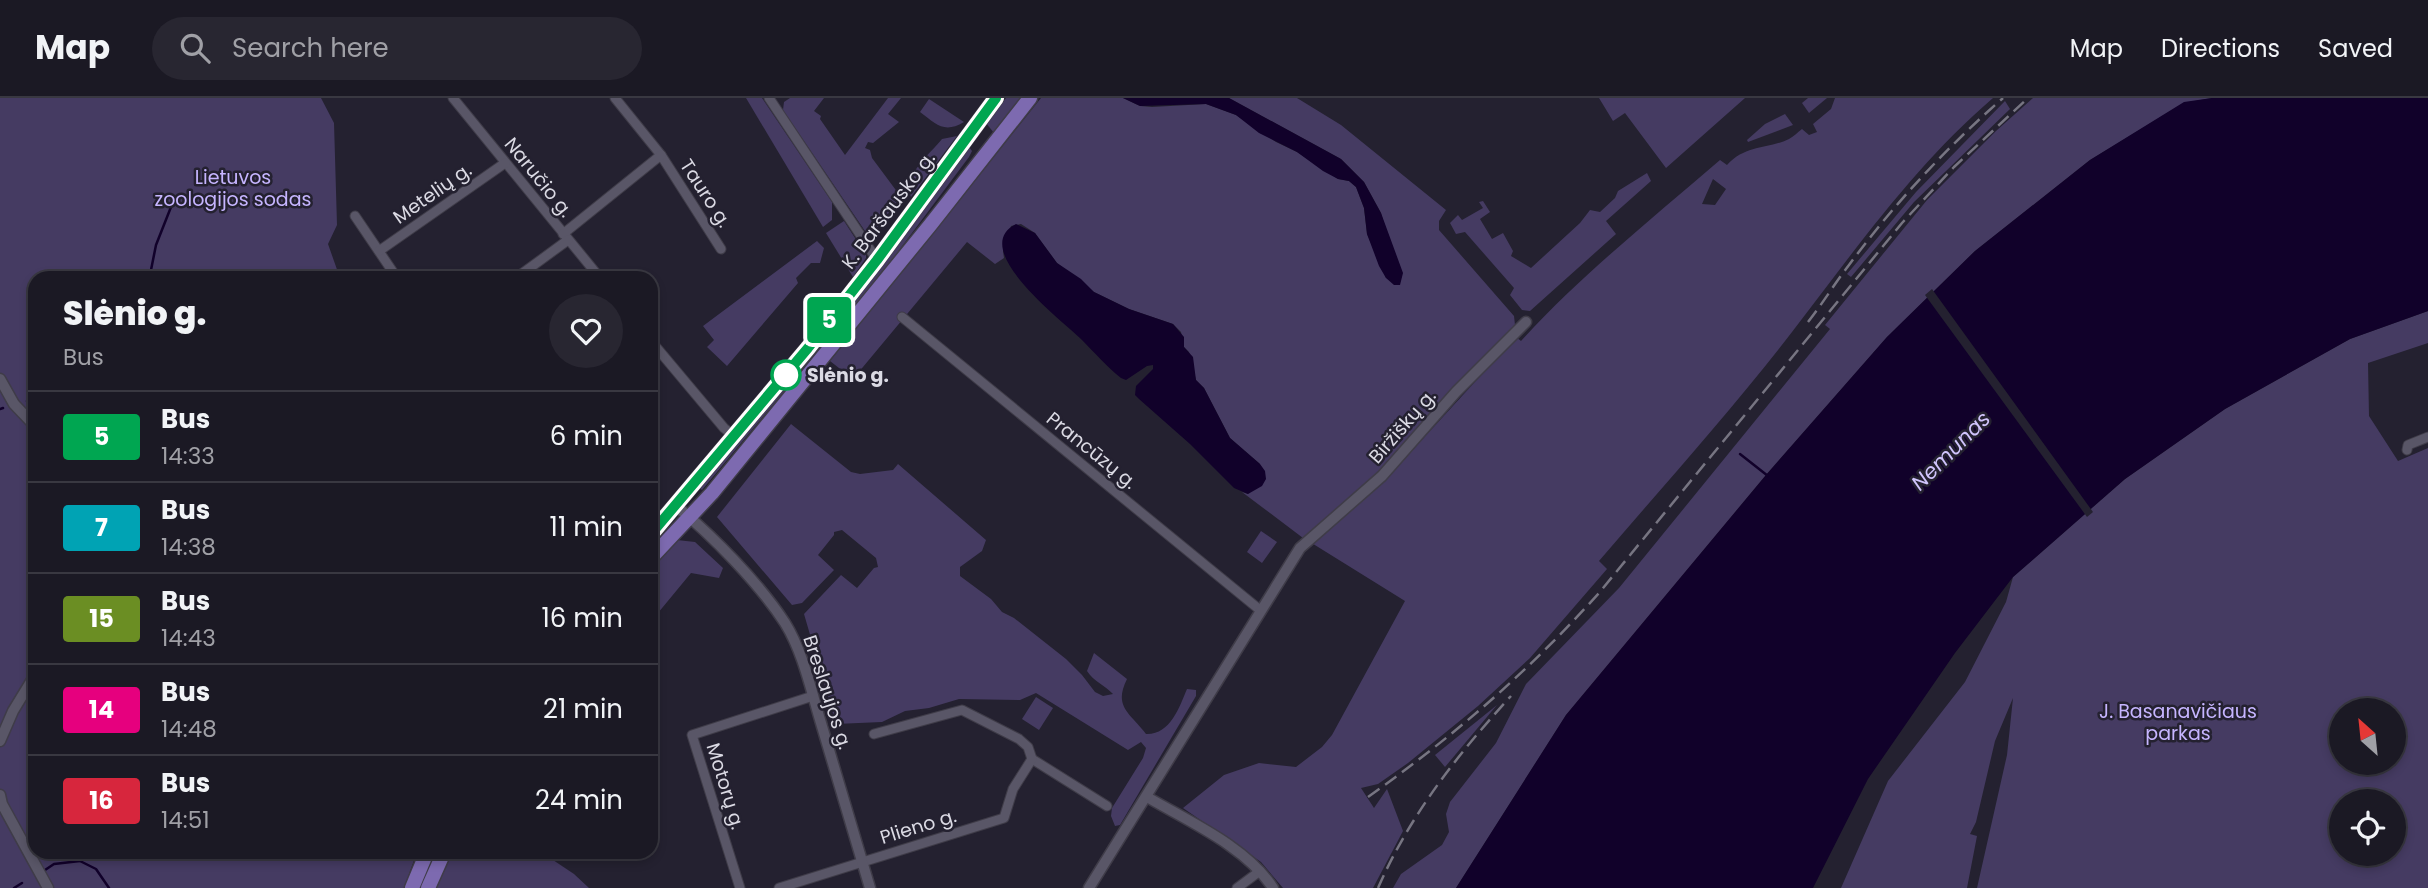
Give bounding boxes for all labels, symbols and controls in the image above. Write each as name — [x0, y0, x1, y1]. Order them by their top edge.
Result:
search box — [152, 17, 642, 80]
text: Map — [35, 24, 110, 71]
icon: search — [176, 29, 214, 67]
text: Search here — [232, 30, 389, 66]
text: Map — [2070, 32, 2123, 65]
text: Directions — [2161, 32, 2280, 65]
text: Saved — [2318, 32, 2393, 65]
street label: Naručio g. — [498, 132, 579, 223]
street label: K. Baršausko g. — [835, 146, 942, 275]
street label: Tauro g. — [673, 154, 738, 233]
street label: Metelių g. — [388, 156, 477, 230]
park label: Lietuvos zoologijos sodas — [155, 164, 311, 213]
text: Slėnio g. — [63, 290, 206, 337]
button: heart — [549, 294, 623, 368]
line badge: 5 — [806, 297, 852, 343]
text: 5 — [821, 303, 837, 336]
text: Bus — [63, 341, 104, 373]
marker: Slėnio g. — [771, 360, 801, 390]
place label: Slėnio g. — [807, 362, 889, 389]
street label: Biržiškų g. — [1363, 383, 1442, 469]
text: Bus — [161, 401, 210, 437]
street label: Prancūzų g. — [1041, 405, 1143, 495]
water label: Nemunas — [1905, 405, 1997, 497]
text: 6 min — [550, 418, 623, 454]
text: 5 — [94, 420, 109, 453]
text: 14:33 — [161, 440, 215, 472]
text: Bus — [161, 492, 210, 528]
text: 11 min — [550, 509, 623, 545]
text: 7 — [95, 511, 108, 544]
text: 14:38 — [161, 531, 216, 563]
text: Bus — [161, 583, 210, 619]
text: 16 min — [541, 600, 623, 636]
text: 15 — [89, 602, 114, 635]
text: 14:43 — [161, 622, 216, 654]
street label: Breslaujos g. — [796, 631, 859, 753]
text: Bus — [161, 674, 210, 710]
text: 21 min — [543, 691, 623, 727]
text: 14 — [89, 693, 114, 726]
park label: J. Basanavičiaus parkas — [2099, 698, 2257, 747]
north arrow — [2329, 698, 2406, 775]
map controls — [2329, 698, 2406, 866]
text: 14:48 — [161, 713, 217, 745]
street label: Motorų g. — [700, 740, 751, 833]
text: Bus — [161, 765, 210, 801]
text: 24 min — [535, 782, 623, 818]
text: 16 — [89, 784, 114, 817]
button: locate — [2329, 789, 2406, 866]
street label: Plieno g. — [877, 802, 960, 851]
text: 14:51 — [161, 804, 210, 836]

